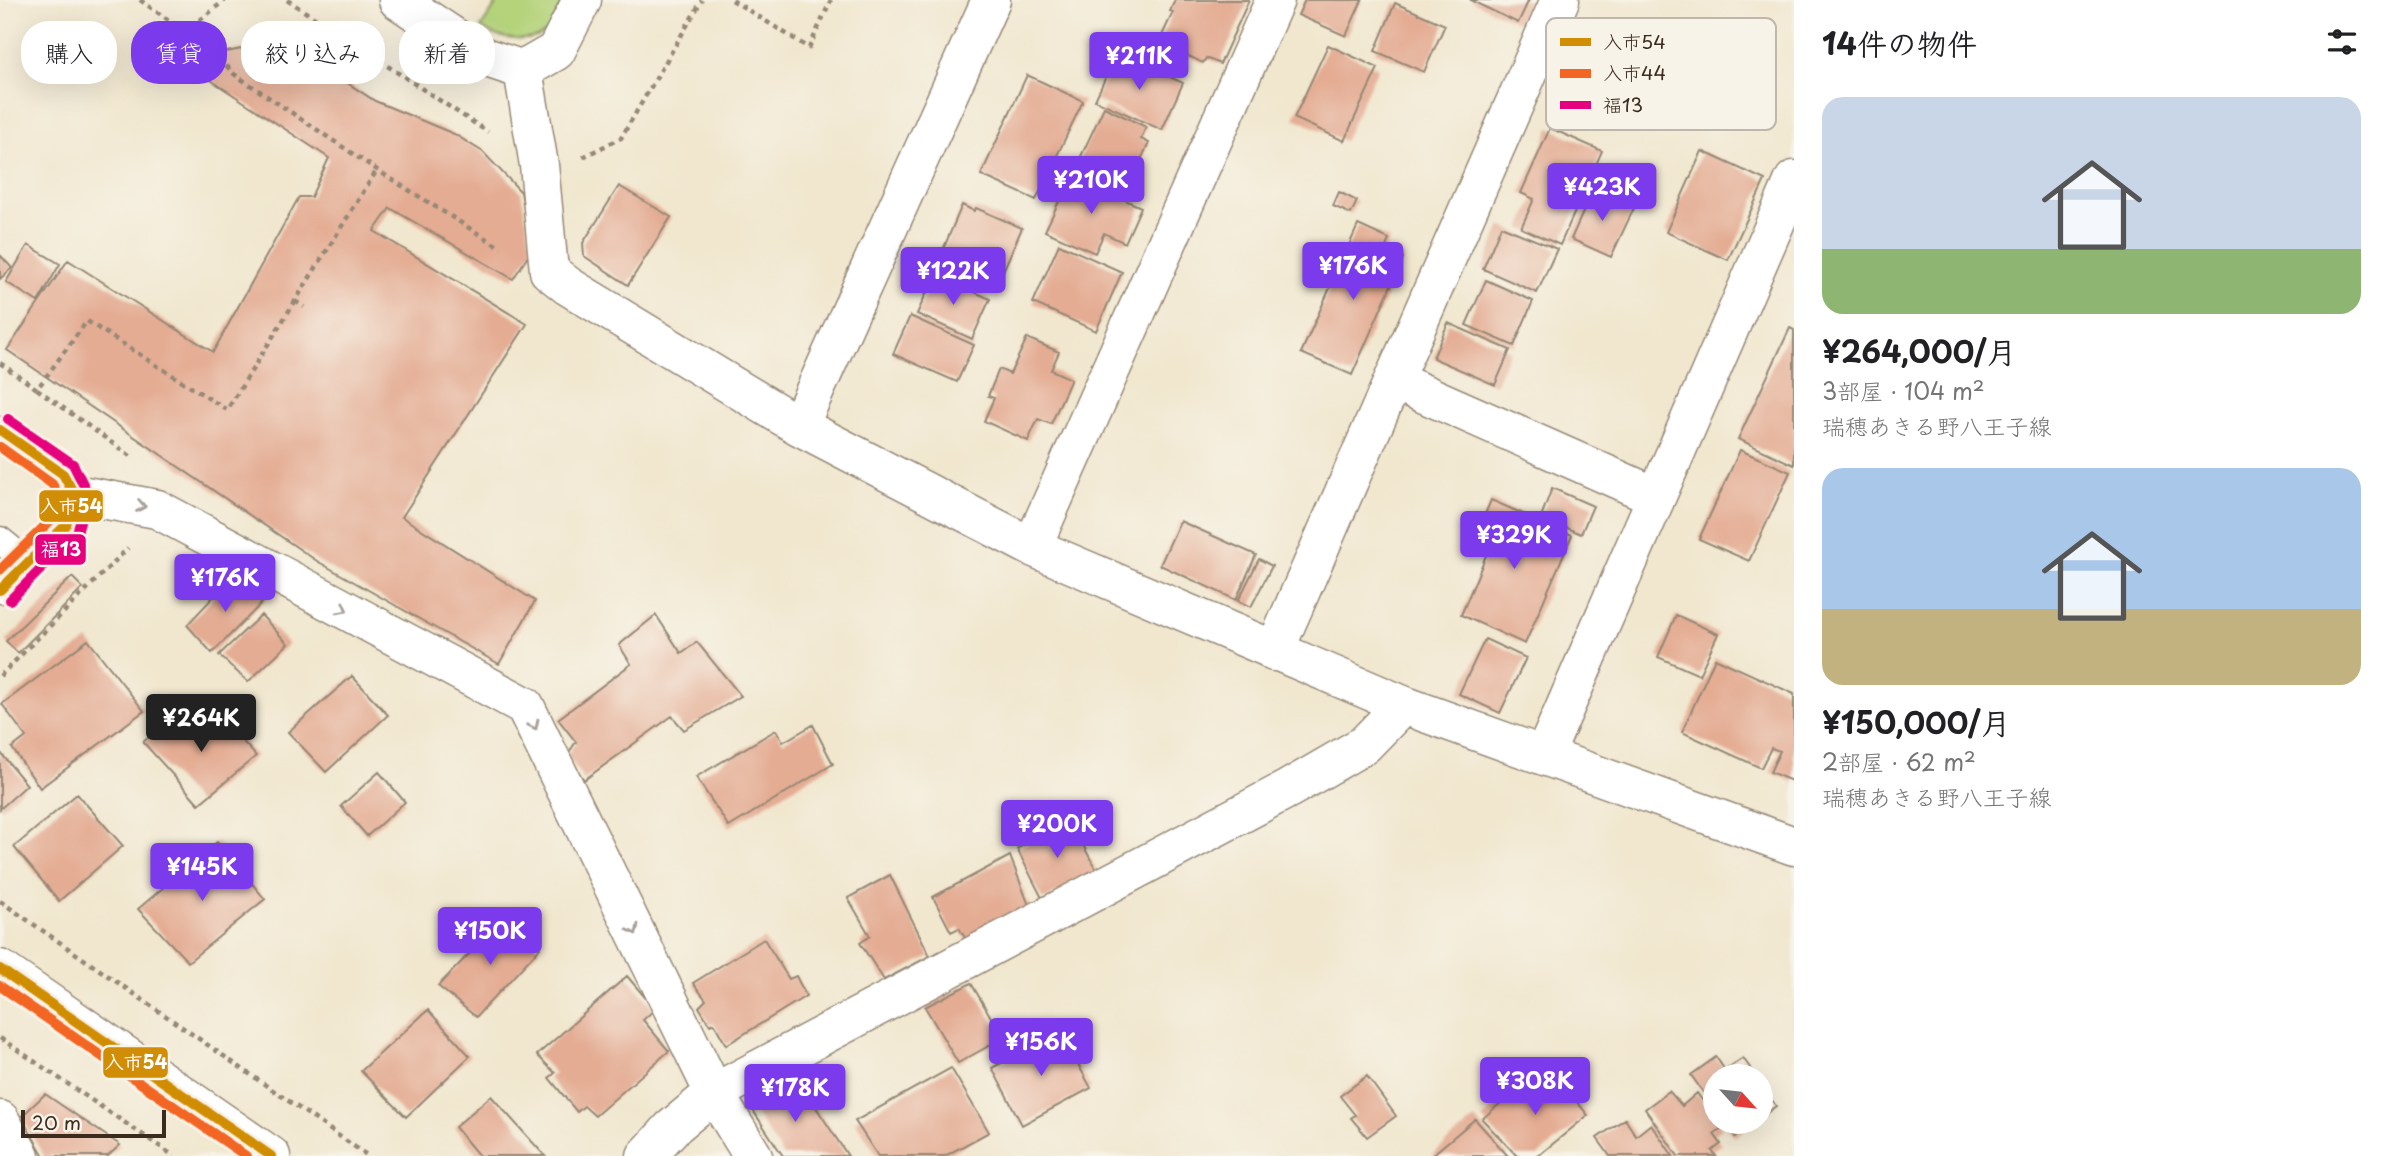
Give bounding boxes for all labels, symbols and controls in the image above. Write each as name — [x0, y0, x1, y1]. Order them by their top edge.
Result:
legend — [1546, 18, 1776, 130]
text: 14件の物件 — [1822, 20, 1977, 65]
chip: 購入 — [21, 21, 117, 84]
chip: 賃貸 — [131, 21, 227, 84]
chip: 絞り込み — [241, 21, 385, 84]
chip: 新着 — [399, 21, 495, 84]
icon: filters — [2323, 23, 2361, 61]
text: 入市54 — [1603, 27, 1666, 55]
pin: ¥211K — [1090, 32, 1188, 92]
text: ¥211K — [1105, 37, 1173, 72]
text: 入市44 — [1603, 58, 1666, 86]
text: 福13 — [1603, 90, 1643, 118]
icon: home — [2029, 142, 2155, 268]
pin: ¥210K — [1042, 156, 1140, 216]
text: ¥210K — [1053, 161, 1129, 196]
pin: ¥423K — [1553, 164, 1651, 223]
text: ¥423K — [1563, 168, 1641, 203]
pin: ¥176K — [1304, 243, 1402, 302]
pin: ¥122K — [904, 247, 1002, 307]
text: ¥176K — [1318, 247, 1388, 282]
text: ¥122K — [917, 252, 989, 287]
text: ¥264,000/月 — [1822, 328, 2016, 373]
text: 3部屋 · 104 m² — [1822, 373, 1985, 408]
text: 瑞穂あきる野八王子線 — [1822, 408, 2052, 443]
line badge: 入市54 — [38, 489, 104, 523]
text: 入市54 — [39, 491, 103, 519]
one-way arrow — [135, 498, 147, 513]
pin: ¥329K — [1465, 512, 1563, 571]
icon: home — [2029, 513, 2155, 639]
text: ¥329K — [1476, 516, 1552, 551]
line badge: 福13 — [34, 533, 87, 566]
text: 福13 — [41, 534, 81, 562]
pin: ¥176K — [176, 554, 274, 614]
text: ¥176K — [190, 559, 260, 594]
one-way arrow — [336, 600, 349, 614]
pin: ¥264K — [152, 694, 250, 754]
text: ¥264K — [162, 699, 240, 734]
text: ¥150,000/月 — [1822, 699, 2010, 744]
one-way arrow — [526, 718, 540, 730]
text: 2部屋 · 62 m² — [1822, 744, 1976, 779]
text: 瑞穂あきる野八王子線 — [1822, 779, 2052, 814]
pin: ¥200K — [1008, 800, 1106, 860]
text: ¥200K — [1017, 805, 1097, 840]
pin: ¥145K — [153, 844, 251, 903]
text: ¥145K — [166, 848, 238, 883]
pin: ¥150K — [441, 908, 539, 967]
text: ¥150K — [454, 912, 526, 947]
one-way arrow — [626, 923, 640, 935]
pin: ¥156K — [992, 1018, 1090, 1078]
text: ¥156K — [1005, 1023, 1077, 1058]
line badge: 入市54 — [102, 1046, 169, 1079]
text: 入市54 — [104, 1047, 168, 1075]
pin: ¥308K — [1486, 1058, 1584, 1117]
text: ¥308K — [1496, 1062, 1574, 1097]
pin: ¥178K — [746, 1064, 844, 1124]
north arrow — [1703, 1064, 1773, 1134]
map controls — [1703, 1064, 1773, 1134]
text: ¥178K — [760, 1069, 830, 1104]
scale bar — [21, 1107, 166, 1139]
text: 20 m — [32, 1108, 81, 1136]

